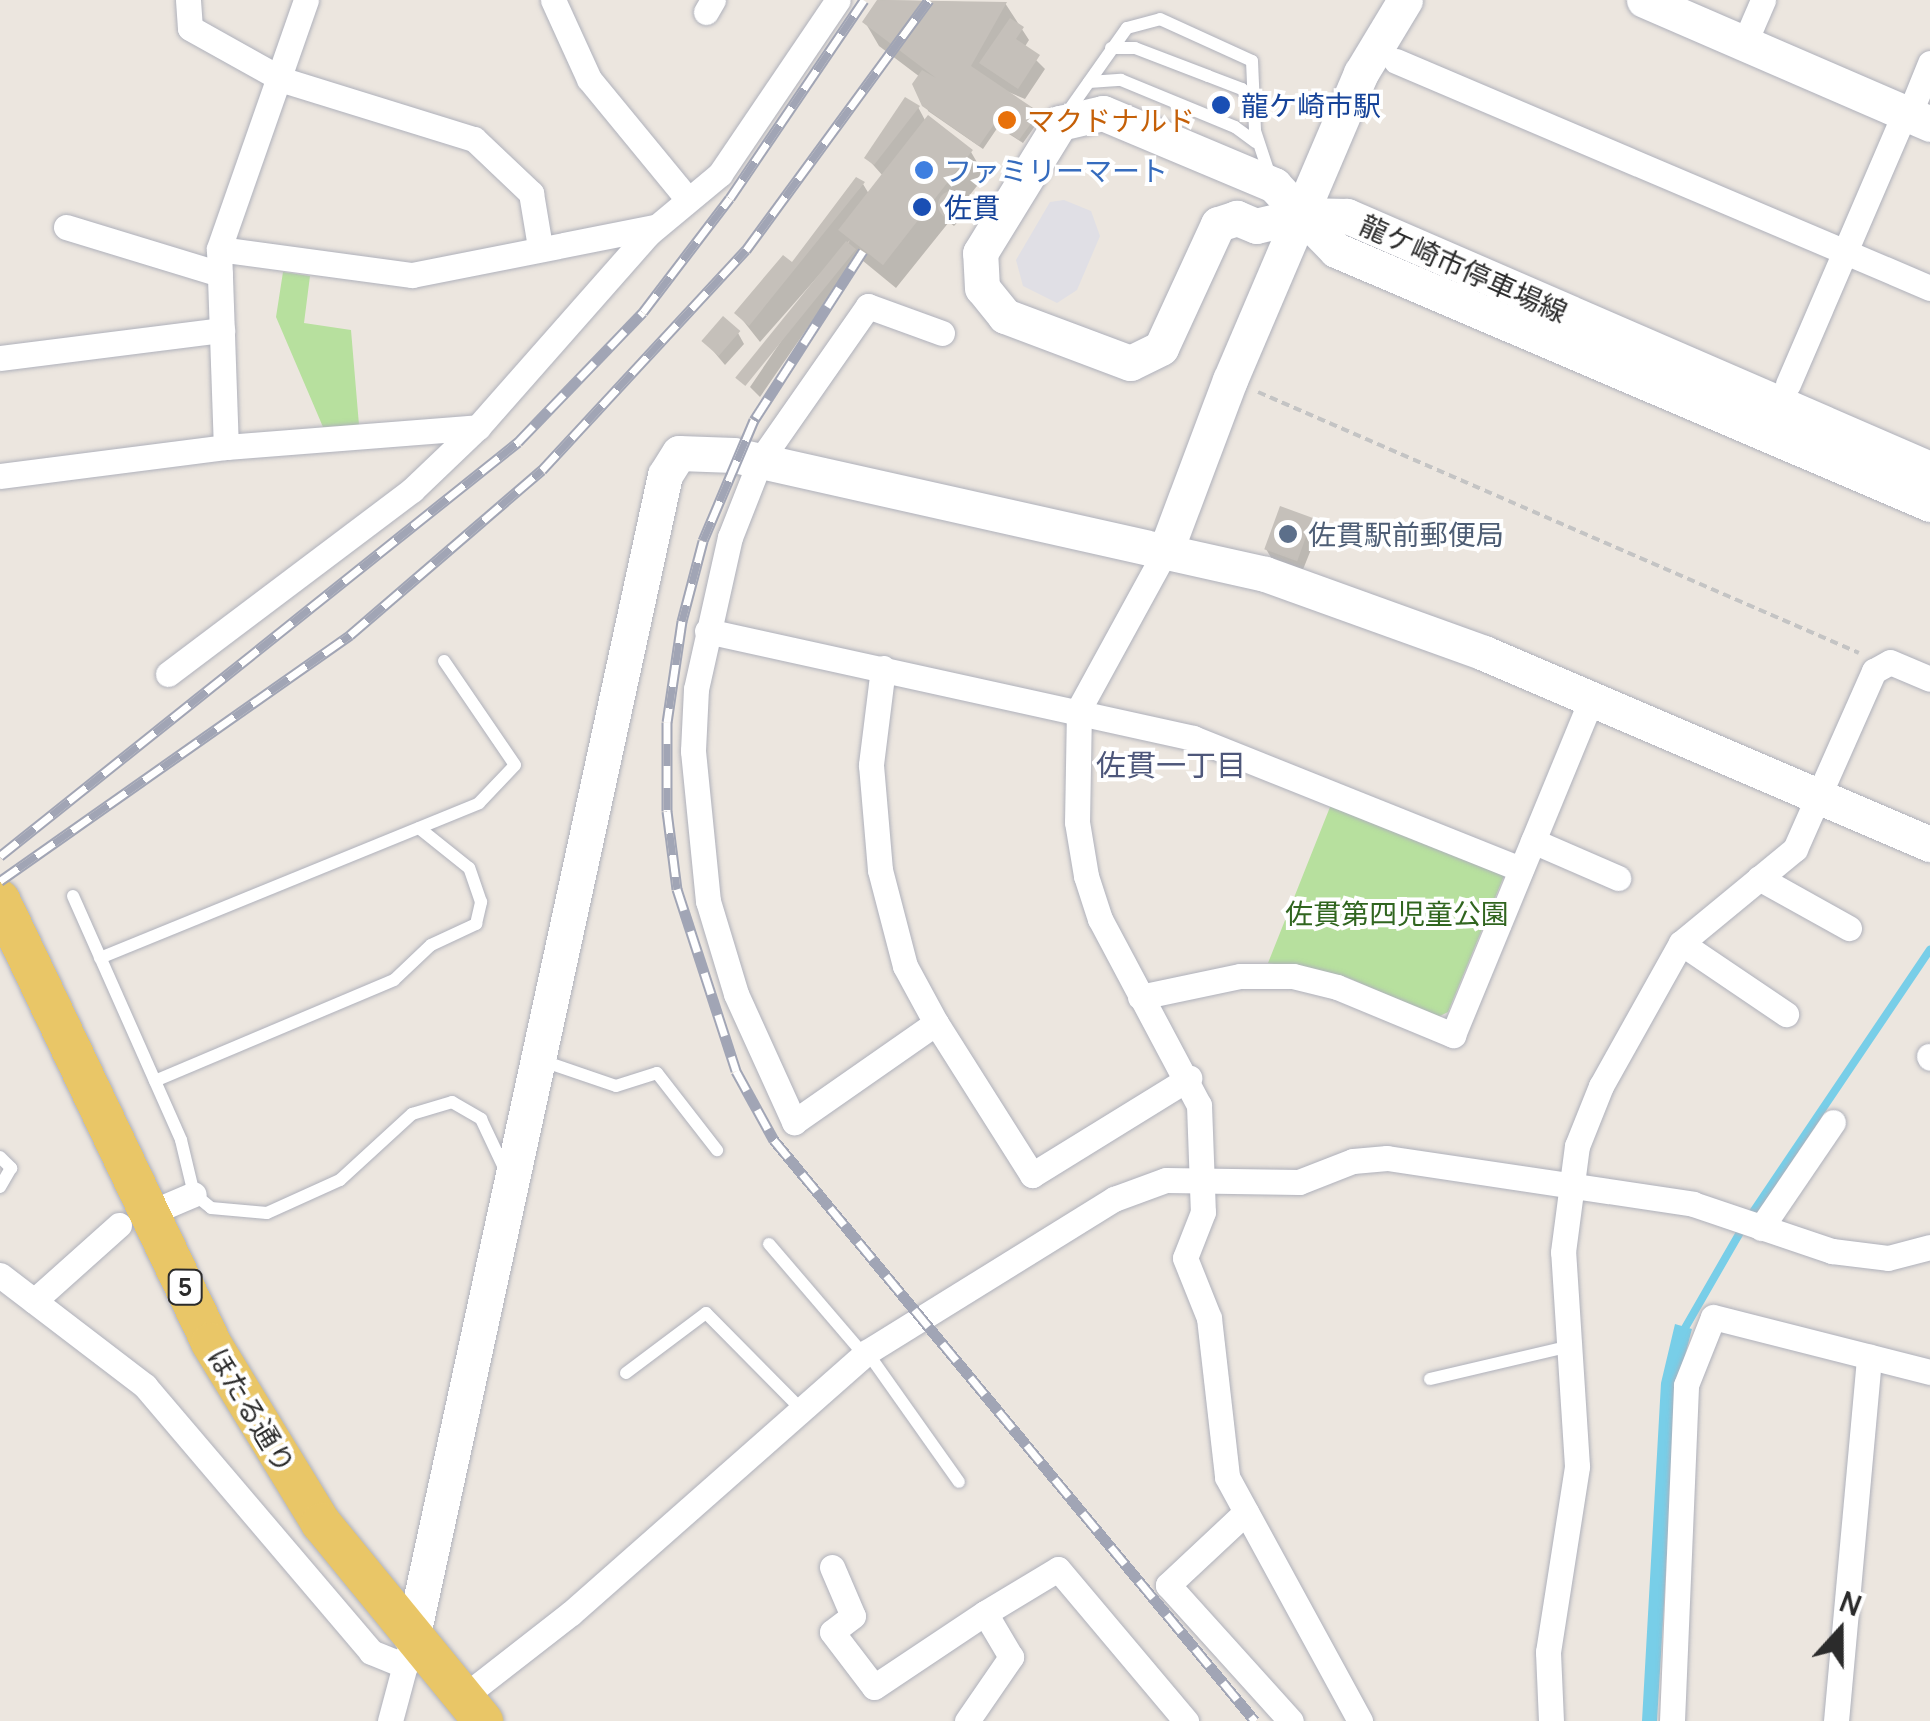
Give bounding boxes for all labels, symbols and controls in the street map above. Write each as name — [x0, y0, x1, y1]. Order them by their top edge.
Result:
place label: 龍ケ崎市駅 — [1241, 88, 1381, 122]
marker: 龍ケ崎市駅 — [1210, 94, 1232, 116]
place label: マクドナルド — [1027, 103, 1195, 137]
marker: マクドナルド — [996, 109, 1018, 131]
place label: ファミリーマート — [944, 153, 1168, 187]
marker: ファミリーマート — [913, 159, 935, 181]
place label: 佐貫 — [944, 190, 1000, 224]
marker: 佐貫 — [909, 194, 935, 220]
street label: 龍ケ崎市停車場線 — [1355, 207, 1573, 329]
place label: 佐貫駅前郵便局 — [1308, 517, 1504, 551]
marker: 佐貫駅前郵便局 — [1277, 523, 1299, 545]
district label: 佐貫一丁目 — [1096, 747, 1246, 783]
park label: 佐貫第四児童公園 — [1285, 896, 1509, 930]
road number: 5 — [168, 1267, 202, 1307]
street label: ほたる通り — [202, 1341, 302, 1479]
north arrow — [1790, 1581, 1890, 1681]
text: N — [1835, 1582, 1867, 1624]

